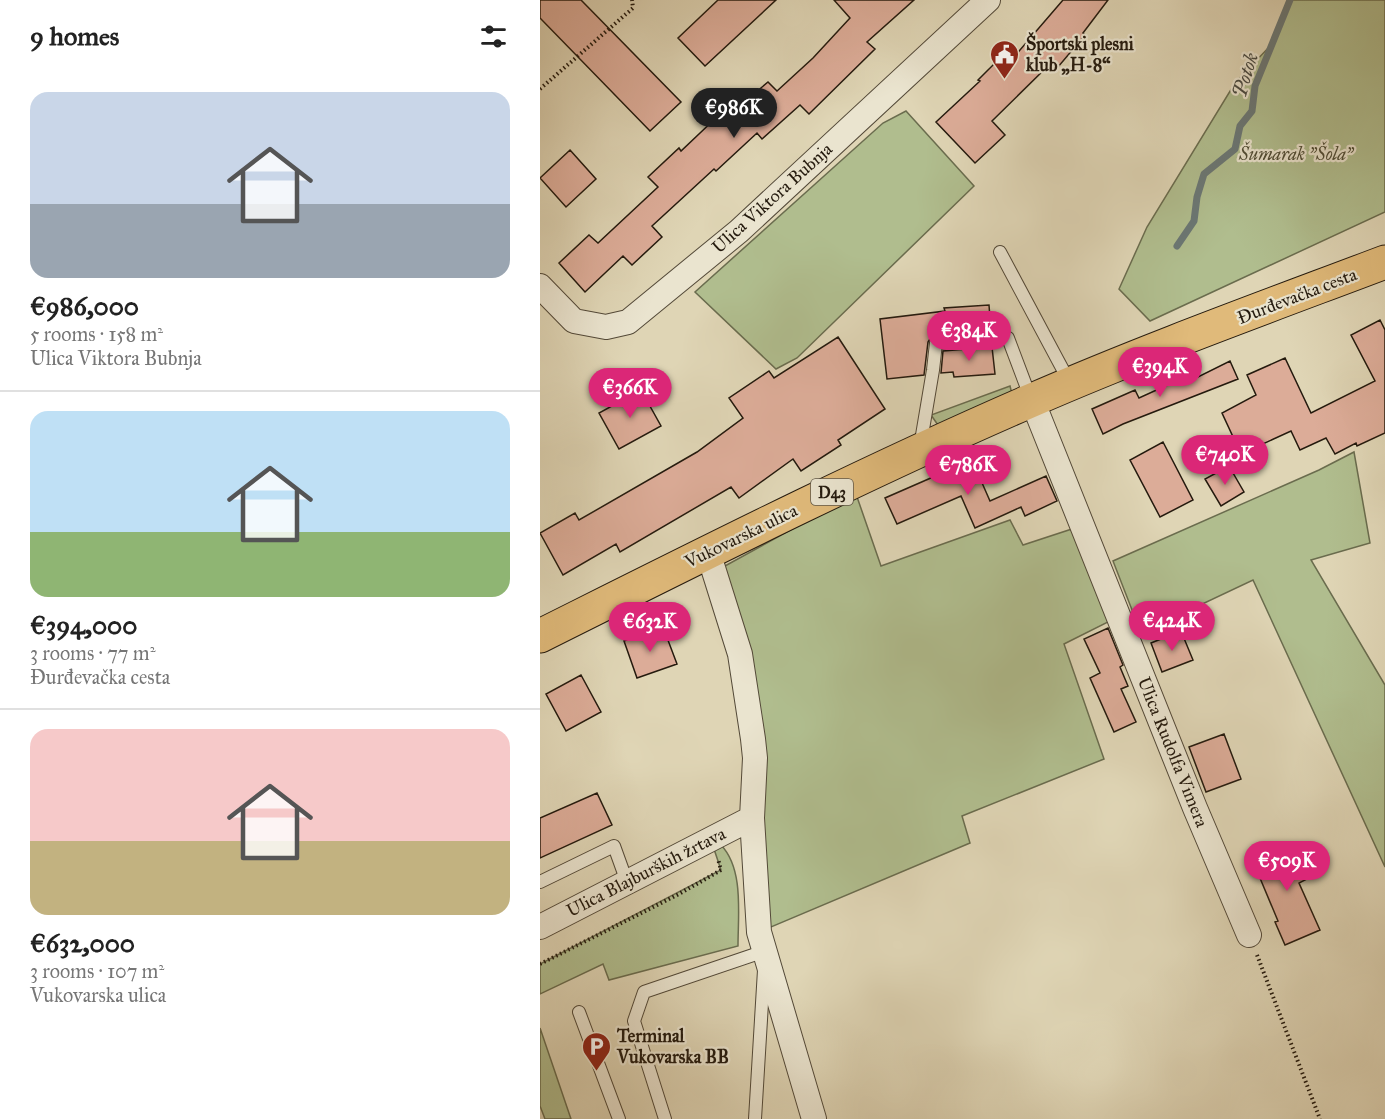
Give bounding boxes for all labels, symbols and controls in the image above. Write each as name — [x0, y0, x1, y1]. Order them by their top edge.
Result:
text: 9 homes — [30, 20, 119, 52]
icon: filters — [477, 20, 510, 53]
place label: Športski plesni klub „H-8“ — [1026, 32, 1135, 76]
public building icon: Športski plesni klub „H-8“ — [989, 38, 1021, 80]
water label: Potok — [1227, 50, 1263, 100]
pin: €986K — [692, 88, 776, 139]
text: €986K — [705, 95, 763, 119]
icon: home — [216, 131, 324, 239]
street label: Ulica Viktora Bubnja — [707, 138, 837, 258]
park label: Šumarak "Šola" — [1238, 141, 1355, 165]
street label: Đurđevačka cesta — [1234, 263, 1360, 329]
text: €986,000 — [30, 290, 139, 322]
pin: €384K — [927, 311, 1011, 362]
text: €384K — [941, 318, 997, 342]
text: 5 rooms · 158 m² — [30, 322, 163, 346]
text: Ulica Viktora Bubnja — [30, 346, 202, 370]
pin: €394K — [1118, 347, 1202, 398]
text: €394K — [1132, 354, 1188, 378]
pin: €366K — [588, 368, 672, 419]
text: €366K — [603, 375, 657, 399]
pin: €740K — [1183, 435, 1267, 486]
text: €740K — [1195, 442, 1255, 466]
pin: €786K — [926, 445, 1010, 496]
icon: home — [216, 450, 324, 558]
text: €786K — [939, 452, 997, 476]
road number: D43 — [811, 479, 853, 505]
street label: Vukovarska ulica — [680, 499, 801, 573]
pin: €424K — [1130, 601, 1214, 652]
pin: €632K — [608, 602, 692, 653]
text: €424K — [1143, 608, 1201, 632]
text: €394,000 — [30, 609, 137, 641]
text: €632K — [623, 609, 677, 633]
text: 3 rooms · 77 m² — [30, 641, 155, 665]
text: Đurđevačka cesta — [30, 665, 170, 689]
street label: Ulica Rudolfa Vimera — [1133, 674, 1213, 831]
icon: home — [216, 768, 324, 876]
street label: Ulica Blajburških žrtava — [563, 822, 730, 922]
pin: €509K — [1245, 841, 1329, 892]
text: €509K — [1258, 848, 1316, 872]
text: €632,000 — [30, 927, 135, 959]
text: 3 rooms · 107 m² — [30, 959, 164, 983]
text: Vukovarska ulica — [30, 983, 166, 1007]
place label: Terminal Vukovarska BB — [616, 1025, 729, 1068]
parking icon: Terminal Vukovarska BB — [580, 1030, 612, 1072]

